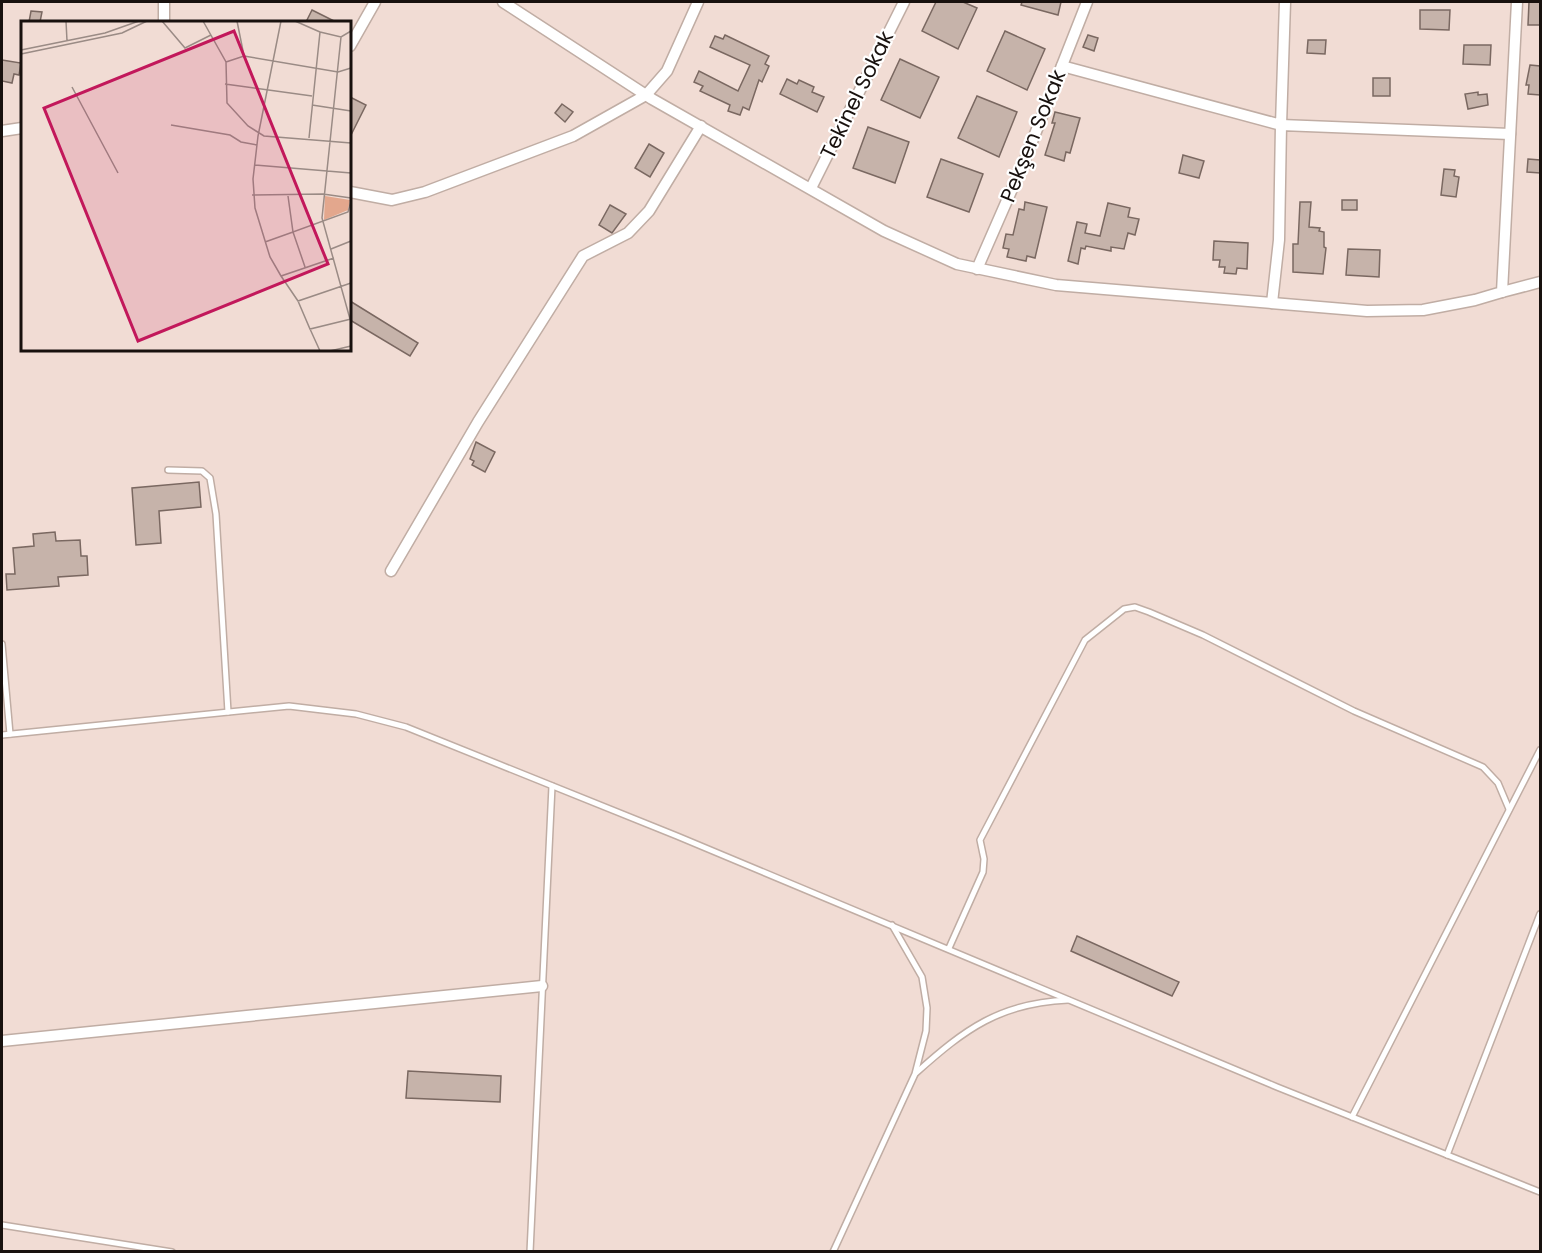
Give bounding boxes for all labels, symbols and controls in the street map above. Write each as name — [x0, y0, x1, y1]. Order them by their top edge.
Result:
inset map — [21, 21, 351, 351]
street label: Tekinel Sokak — [813, 26, 900, 164]
street label: Pekşen Sokak — [993, 65, 1072, 206]

